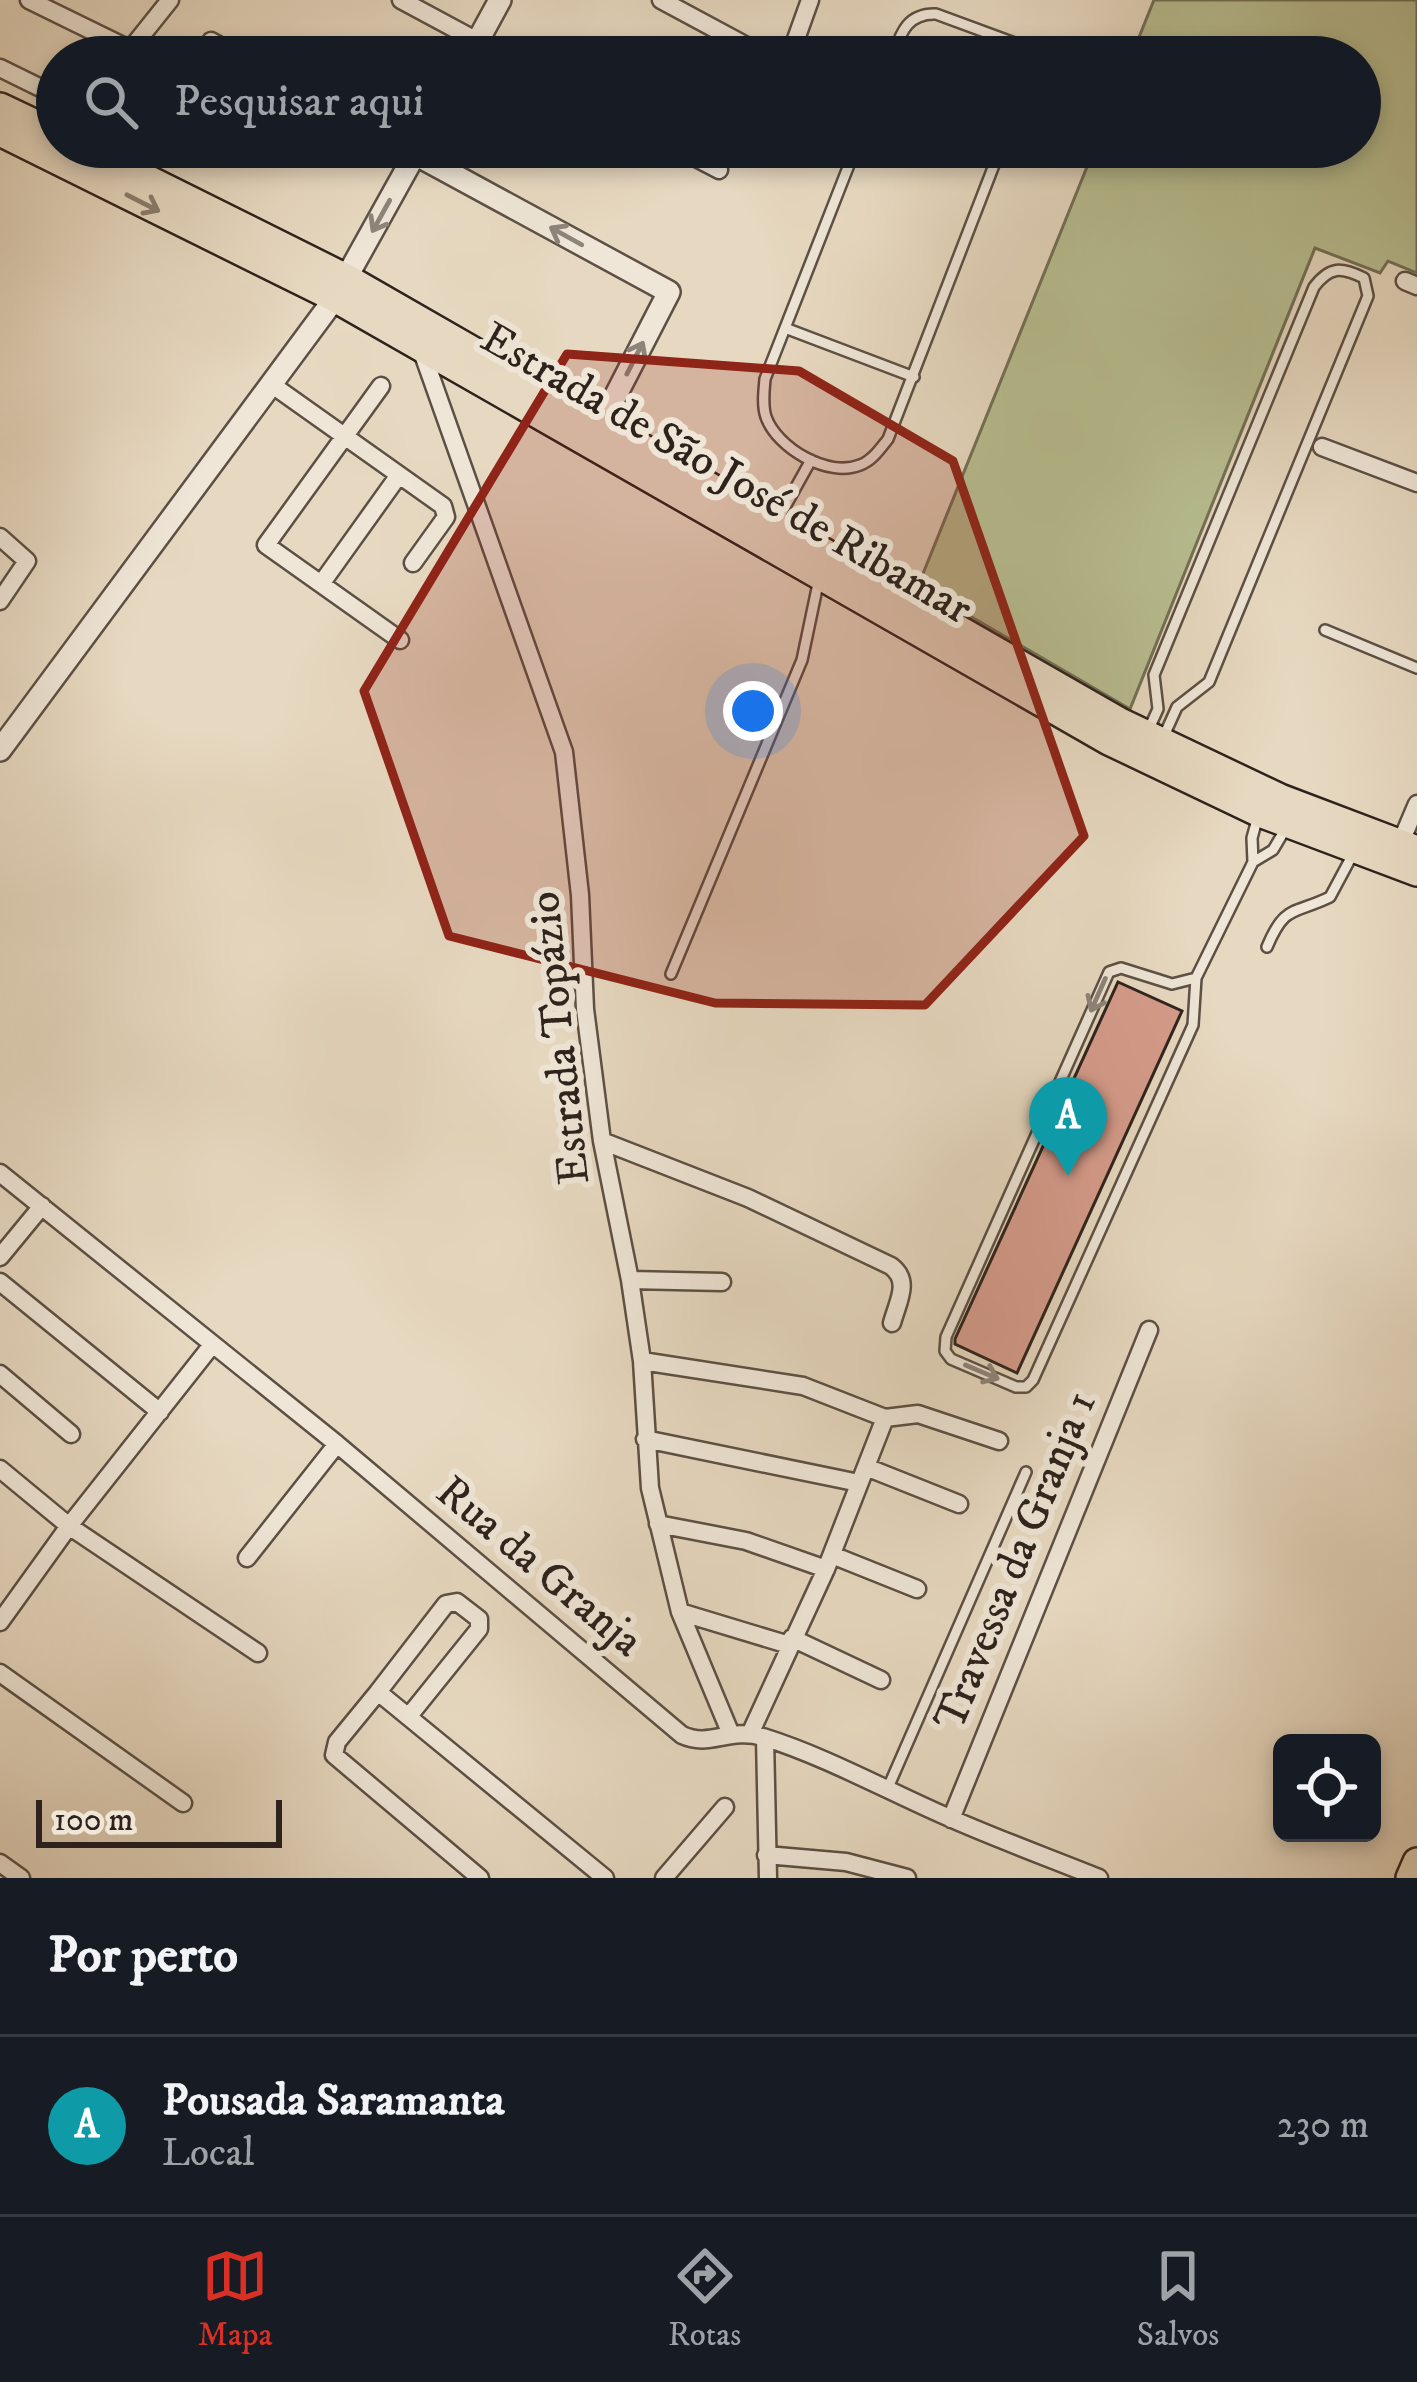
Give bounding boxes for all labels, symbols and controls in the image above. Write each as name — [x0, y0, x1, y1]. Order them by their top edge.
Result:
search box — [36, 36, 1381, 168]
icon: search — [78, 69, 144, 135]
text: Pesquisar aqui — [174, 74, 424, 130]
one-way arrow — [124, 192, 160, 215]
one-way arrow — [369, 197, 392, 232]
one-way arrow — [550, 224, 585, 247]
street label: Estrada de São José de Ribamar — [470, 310, 982, 638]
one-way arrow — [625, 341, 648, 376]
your location — [723, 681, 783, 741]
street label: Estrada Topázio — [517, 889, 603, 1187]
one-way arrow — [1086, 976, 1108, 1012]
pin: A — [1029, 1077, 1107, 1176]
one-way arrow — [963, 1362, 999, 1384]
street label: Travessa da Granja 1 — [923, 1383, 1109, 1739]
street label: Rua da Granja — [424, 1464, 654, 1670]
map controls — [1273, 1734, 1381, 1842]
button: locate — [1273, 1734, 1381, 1842]
scale bar — [36, 1794, 282, 1847]
text: 100 m — [54, 1800, 133, 1841]
text: Por perto — [48, 1924, 238, 1988]
text: Pousada Saramanta — [162, 2073, 505, 2129]
text: A — [75, 2101, 99, 2150]
text: 230 m — [1277, 2101, 1369, 2150]
text: Local — [162, 2129, 254, 2178]
tab: Mapa — [198, 2243, 272, 2356]
tab: Rotas — [668, 2243, 741, 2356]
tab: Salvos — [1137, 2243, 1219, 2356]

